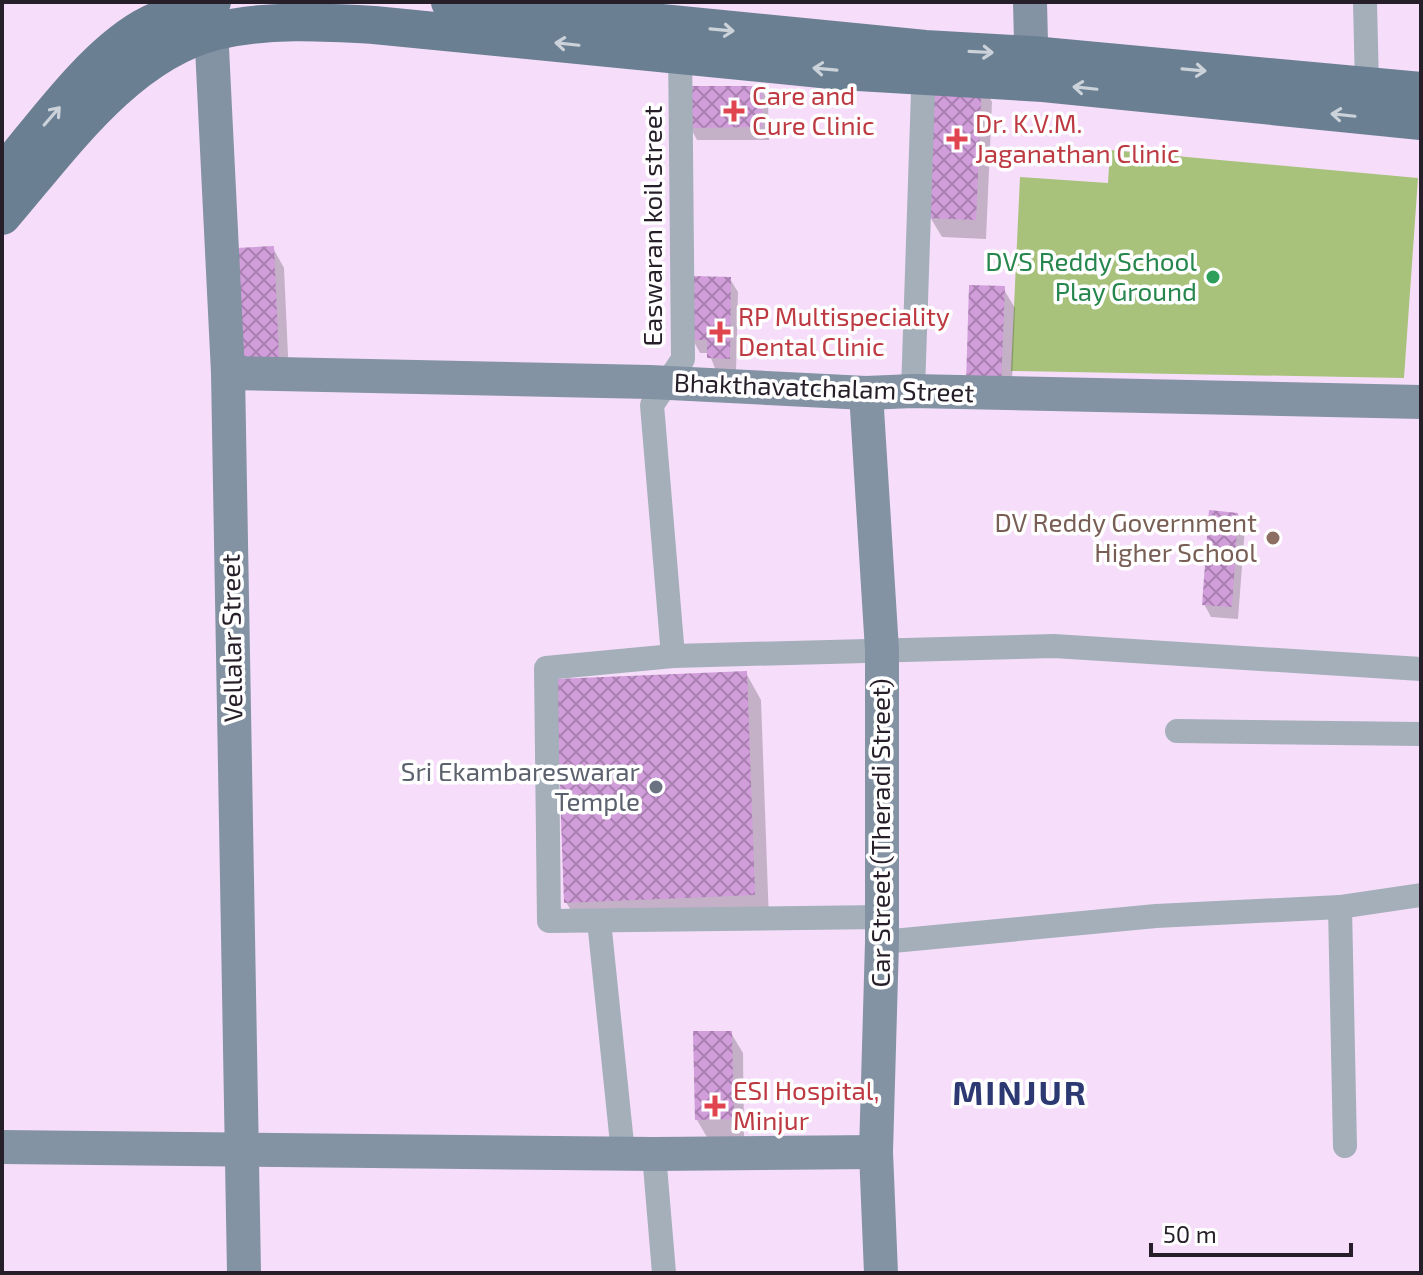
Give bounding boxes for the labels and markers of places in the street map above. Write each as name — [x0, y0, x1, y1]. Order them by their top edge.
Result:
place label: Care and Cure Clinic — [752, 79, 875, 140]
marker: Care and Cure Clinic — [723, 100, 745, 122]
place label: Dr. K.V.M. Jaganathan Clinic — [975, 107, 1180, 168]
marker: Dr. K.V.M. Jaganathan Clinic — [946, 128, 968, 150]
place label: DVS Reddy School Play Ground — [985, 245, 1197, 306]
marker: DVS Reddy School Play Ground — [1204, 268, 1222, 286]
place label: RP Multispeciality Dental Clinic — [738, 300, 950, 361]
marker: RP Multispeciality Dental Clinic — [709, 321, 731, 343]
place label: DV Reddy Government Higher School — [994, 506, 1257, 567]
marker: DV Reddy Government Higher School — [1264, 529, 1282, 547]
place label: Sri Ekambareswarar Temple — [401, 755, 640, 816]
marker: Sri Ekambareswarar Temple — [647, 778, 665, 796]
place label: ESI Hospital, Minjur — [733, 1074, 879, 1135]
marker: ESI Hospital, Minjur — [704, 1095, 726, 1117]

